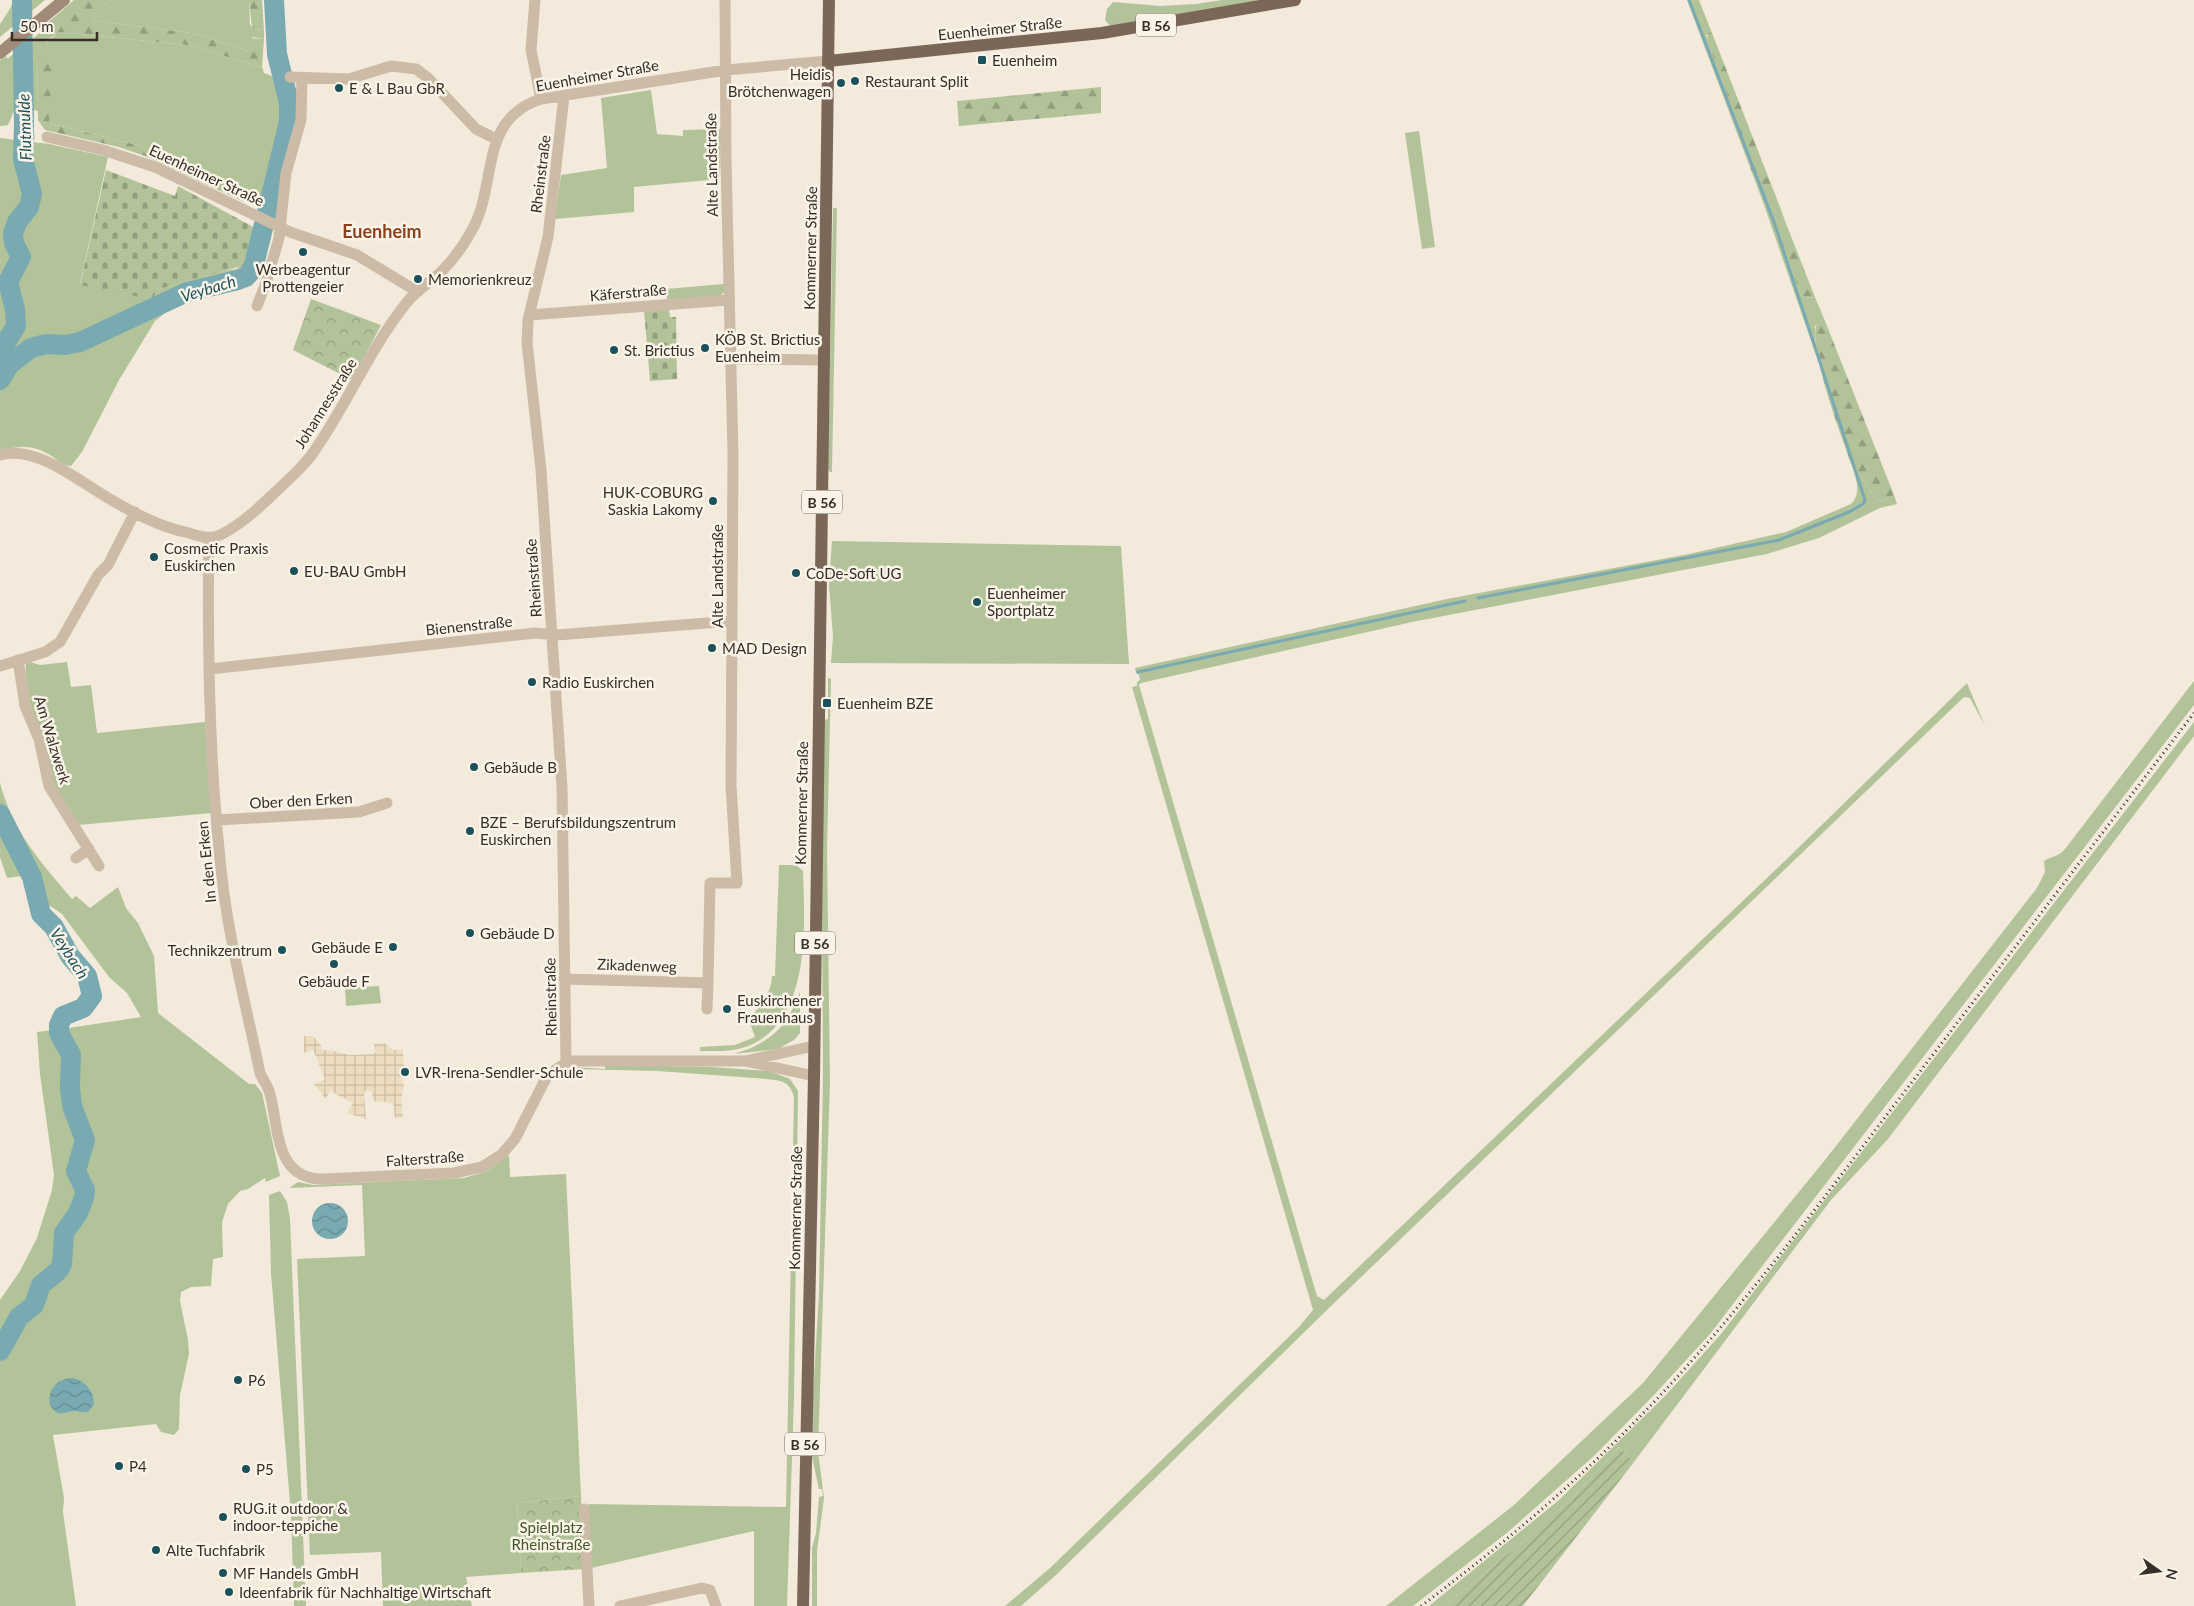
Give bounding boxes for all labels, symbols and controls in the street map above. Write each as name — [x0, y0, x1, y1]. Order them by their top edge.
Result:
scale bar — [12, 10, 98, 42]
street label: Euenheimer Straße — [937, 13, 1063, 43]
road number: B 56 — [1136, 14, 1176, 36]
text: 50 m — [20, 17, 54, 35]
place label: Euenheim — [992, 51, 1057, 69]
marker: Euenheim — [976, 54, 988, 66]
street label: Euenheimer Straße — [534, 55, 660, 95]
place label: Heidis Brötchenwagen — [728, 65, 831, 100]
place label: Restaurant Split — [865, 72, 969, 90]
marker: Restaurant Split — [849, 75, 861, 87]
marker: Heidis Brötchenwagen — [835, 77, 847, 89]
place label: E & L Bau GbR — [349, 79, 445, 97]
marker: E & L Bau GbR — [333, 82, 345, 94]
water label: Flutmulde — [13, 93, 35, 161]
street label: Alte Landstraße — [701, 113, 721, 217]
street label: Rheinstraße — [526, 134, 554, 214]
street label: Euenheimer Straße — [147, 140, 267, 210]
street label: Kommerner Straße — [800, 186, 820, 310]
district label: Euenheim — [342, 220, 422, 242]
marker: Werbeagentur Prottengeier — [297, 246, 309, 258]
place label: Werbeagentur Prottengeier — [256, 260, 351, 295]
place label: Memorienkreuz — [428, 270, 532, 288]
water label: Veybach — [178, 271, 238, 305]
marker: Memorienkreuz — [412, 273, 424, 285]
street label: Käferstraße — [589, 280, 667, 304]
place label: KÖB St. Brictius Euenheim — [715, 330, 820, 365]
place label: St. Brictius — [624, 341, 694, 359]
marker: KÖB St. Brictius Euenheim — [699, 342, 711, 354]
marker: St. Brictius — [608, 344, 620, 356]
street label: Johannesstraße — [290, 355, 360, 451]
place label: HUK-COBURG Saskia Lakomy — [603, 483, 703, 518]
road number: B 56 — [802, 491, 842, 514]
marker: HUK-COBURG Saskia Lakomy — [707, 495, 719, 507]
street label: Alte Landstraße — [708, 524, 726, 628]
street label: Rheinstraße — [521, 538, 545, 618]
place label: Cosmetic Praxis Euskirchen — [164, 539, 269, 574]
marker: Cosmetic Praxis Euskirchen — [148, 551, 160, 563]
place label: EU-BAU GmbH — [304, 562, 406, 580]
place label: CoDe-Soft UG — [806, 564, 902, 582]
marker: EU-BAU GmbH — [288, 565, 300, 577]
marker: CoDe-Soft UG — [790, 567, 802, 579]
place label: Euenheimer Sportplatz — [987, 584, 1066, 619]
marker: Euenheimer Sportplatz — [971, 596, 983, 608]
street label: Bienenstraße — [425, 611, 513, 638]
place label: MAD Design — [722, 639, 807, 657]
marker: MAD Design — [706, 642, 718, 654]
place label: Radio Euskirchen — [542, 673, 654, 691]
marker: Radio Euskirchen — [526, 676, 538, 688]
street label: Am Walzwerk — [31, 694, 75, 787]
place label: Euenheim BZE — [837, 694, 933, 712]
marker: Euenheim BZE — [821, 697, 833, 709]
street label: Kommerner Straße — [791, 741, 811, 865]
place label: Gebäude B — [484, 758, 557, 776]
marker: Gebäude B — [468, 761, 480, 773]
street label: Ober den Erken — [249, 788, 353, 812]
place label: BZE – Berufsbildungszentrum Euskirchen — [480, 813, 676, 848]
street label: In den Erken — [193, 820, 219, 904]
marker: BZE – Berufsbildungszentrum Euskirchen — [464, 825, 476, 837]
water label: Veybach — [47, 924, 93, 982]
place label: Gebäude D — [480, 924, 555, 942]
marker: Gebäude D — [464, 927, 476, 939]
road number: B 56 — [795, 931, 835, 954]
place label: Gebäude E — [311, 938, 383, 956]
place label: Technikzentrum — [168, 941, 272, 959]
marker: Gebäude E — [387, 941, 399, 953]
marker: Technikzentrum — [276, 944, 288, 956]
street label: Zikadenweg — [597, 955, 677, 975]
street label: Rheinstraße — [540, 957, 560, 1037]
marker: Gebäude F — [328, 958, 340, 970]
place label: Gebäude F — [298, 972, 370, 990]
place label: Euskirchener Frauenhaus — [737, 991, 822, 1026]
marker: Euskirchener Frauenhaus — [721, 1003, 733, 1015]
place label: LVR-Irena-Sendler-Schule — [415, 1063, 584, 1081]
marker: LVR-Irena-Sendler-Schule — [399, 1066, 411, 1078]
street label: Falterstraße — [385, 1146, 465, 1170]
street label: Kommerner Straße — [785, 1146, 805, 1270]
place label: P6 — [248, 1371, 266, 1389]
marker: P6 — [232, 1374, 244, 1386]
road number: B 56 — [785, 1432, 825, 1456]
place label: P4 — [129, 1457, 147, 1475]
marker: P4 — [113, 1460, 125, 1472]
place label: P5 — [256, 1460, 274, 1478]
marker: P5 — [240, 1463, 252, 1475]
place label: RUG.it outdoor & indoor-teppiche — [233, 1499, 348, 1534]
marker: RUG.it outdoor & indoor-teppiche — [217, 1511, 229, 1523]
park label: Spielplatz Rheinstraße — [512, 1518, 590, 1553]
place label: Alte Tuchfabrik — [166, 1541, 266, 1559]
marker: Alte Tuchfabrik — [150, 1544, 162, 1556]
north arrow — [2134, 1546, 2184, 1596]
place label: MF Handels GmbH — [233, 1564, 359, 1582]
marker: MF Handels GmbH — [217, 1567, 229, 1579]
text: N — [2163, 1567, 2182, 1582]
place label: Ideenfabrik für Nachhaltige Wirtschaft — [239, 1583, 492, 1601]
marker: Ideenfabrik für Nachhaltige Wirtschaft — [223, 1586, 235, 1598]

